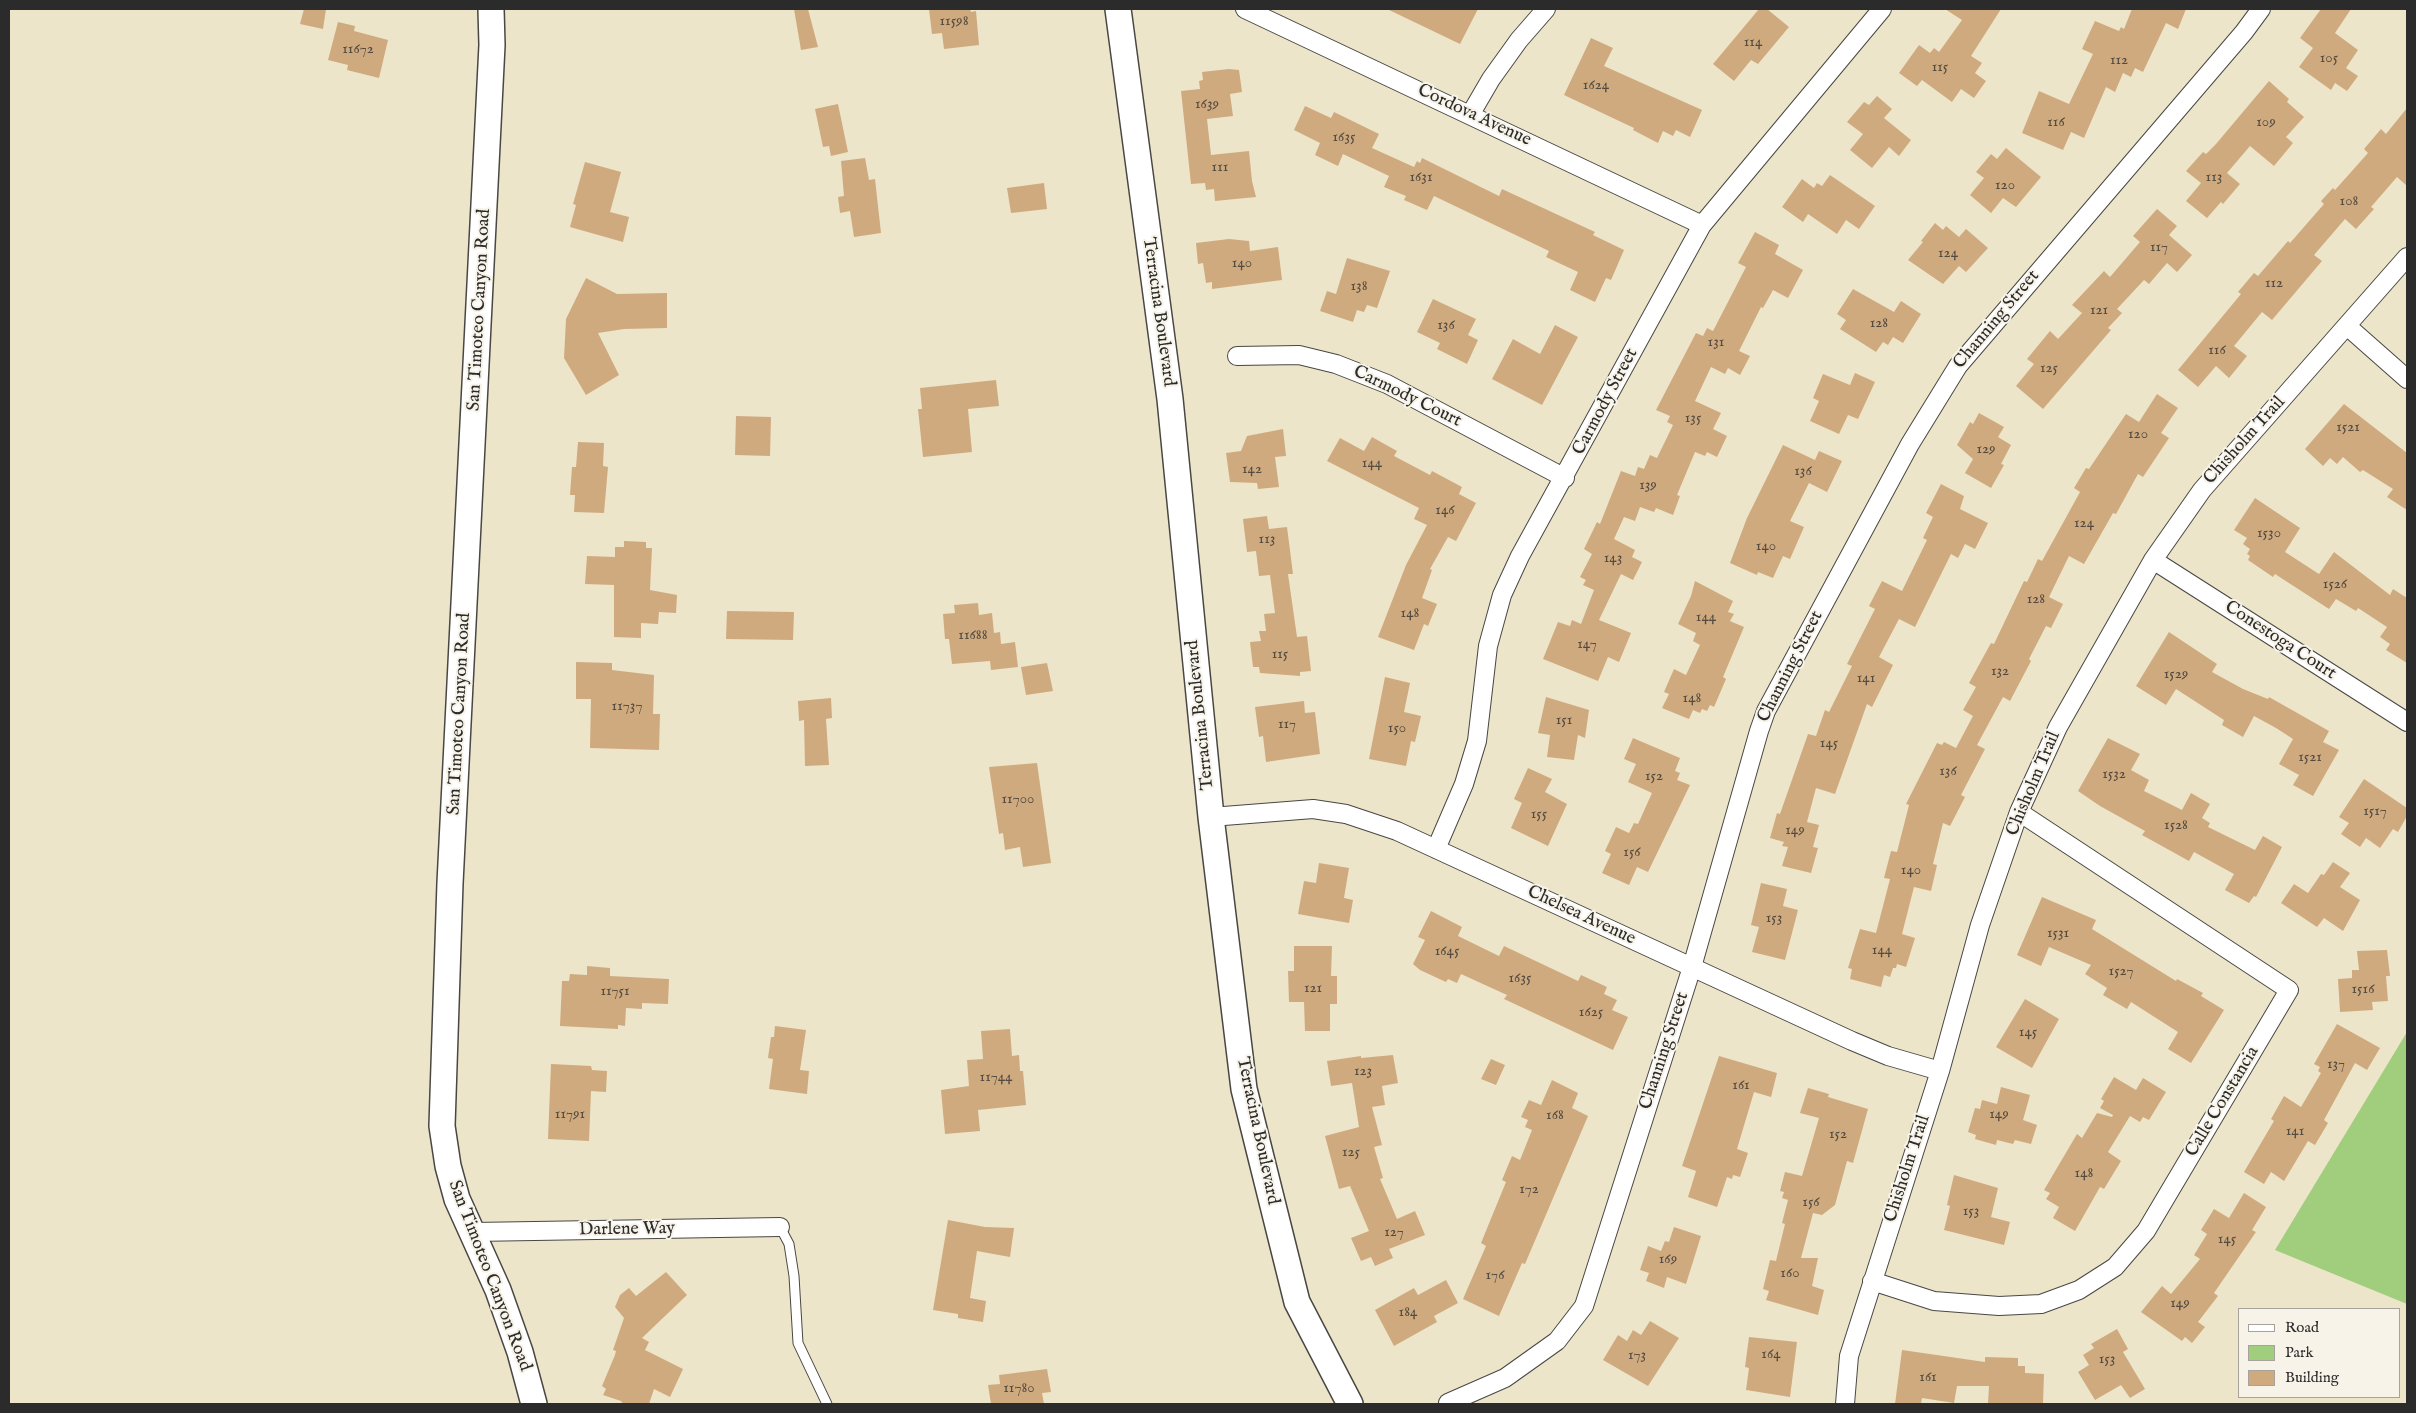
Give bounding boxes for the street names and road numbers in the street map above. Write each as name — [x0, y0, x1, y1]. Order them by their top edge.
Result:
street label: Cordova Avenue — [1414, 80, 1534, 152]
street label: San Timoteo Canyon Road — [464, 208, 496, 412]
street label: Terracina Boulevard — [1137, 236, 1179, 388]
street label: Channing Street — [1949, 266, 2045, 374]
street label: Carmody Street — [1569, 345, 1643, 459]
street label: Carmody Court — [1349, 361, 1465, 433]
street label: Chisholm Trail — [2200, 392, 2290, 490]
street label: Conestoga Court — [2220, 597, 2340, 685]
street label: Channing Street — [1754, 608, 1828, 726]
street label: San Timoteo Canyon Road — [444, 612, 476, 816]
street label: Terracina Boulevard — [1182, 639, 1220, 791]
street label: Chisholm Trail — [2002, 729, 2066, 839]
street label: Chelsea Avenue — [1523, 882, 1639, 950]
street label: Channing Street — [1636, 990, 1694, 1112]
street label: Calle Constancia — [2182, 1043, 2264, 1161]
street label: Terracina Boulevard — [1231, 1055, 1283, 1207]
street label: Chisholm Trail — [1881, 1113, 1935, 1225]
street label: San Timoteo Canyon Road — [443, 1178, 535, 1374]
street label: Darlene Way — [579, 1218, 675, 1242]

